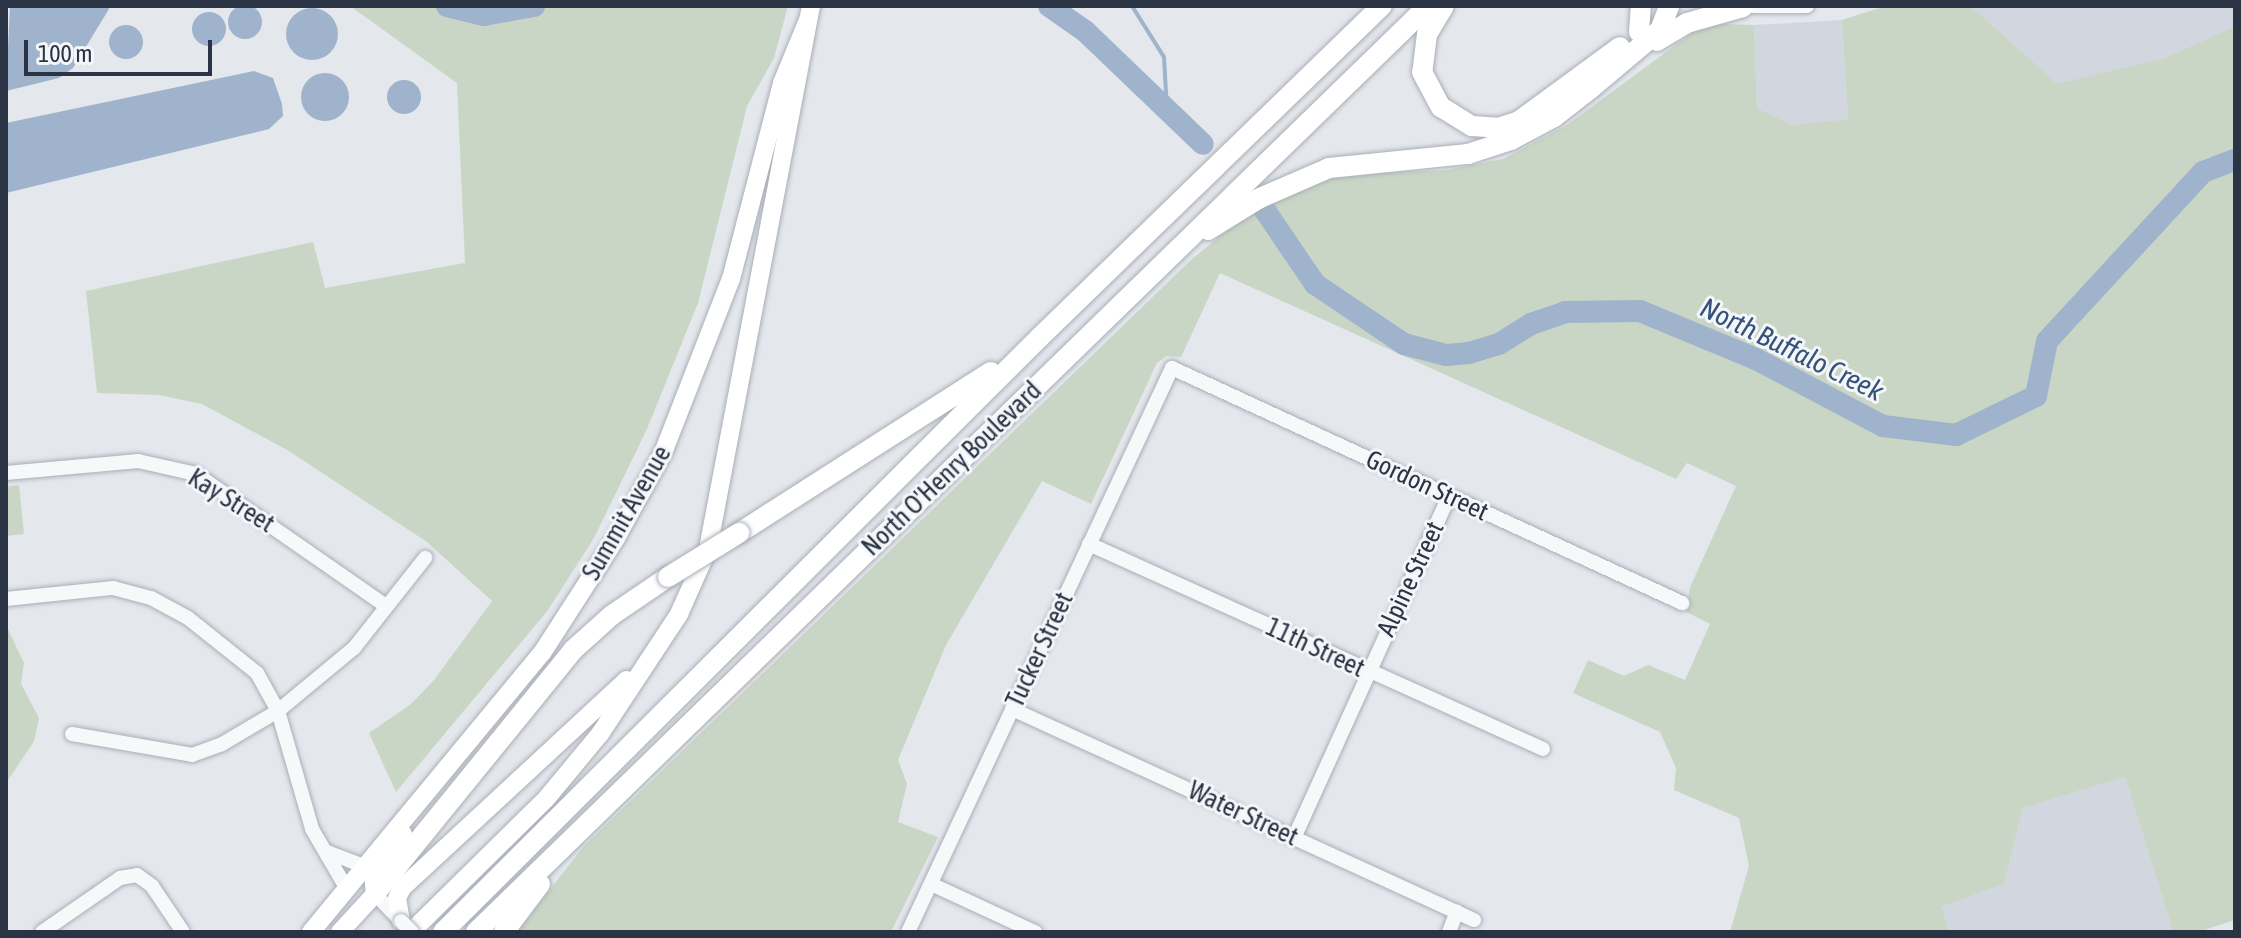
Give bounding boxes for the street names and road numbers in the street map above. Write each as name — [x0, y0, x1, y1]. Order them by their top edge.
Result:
street label: North O'Henry Boulevard — [856, 375, 1048, 563]
street label: Summit Avenue — [576, 440, 678, 586]
street label: Gordon Street — [1361, 444, 1493, 528]
street label: Kay Street — [182, 462, 280, 540]
street label: Alpine Street — [1371, 517, 1451, 641]
street label: Tucker Street — [1000, 588, 1080, 712]
street label: 11th Street — [1261, 612, 1369, 684]
street label: Water Street — [1183, 775, 1303, 853]

